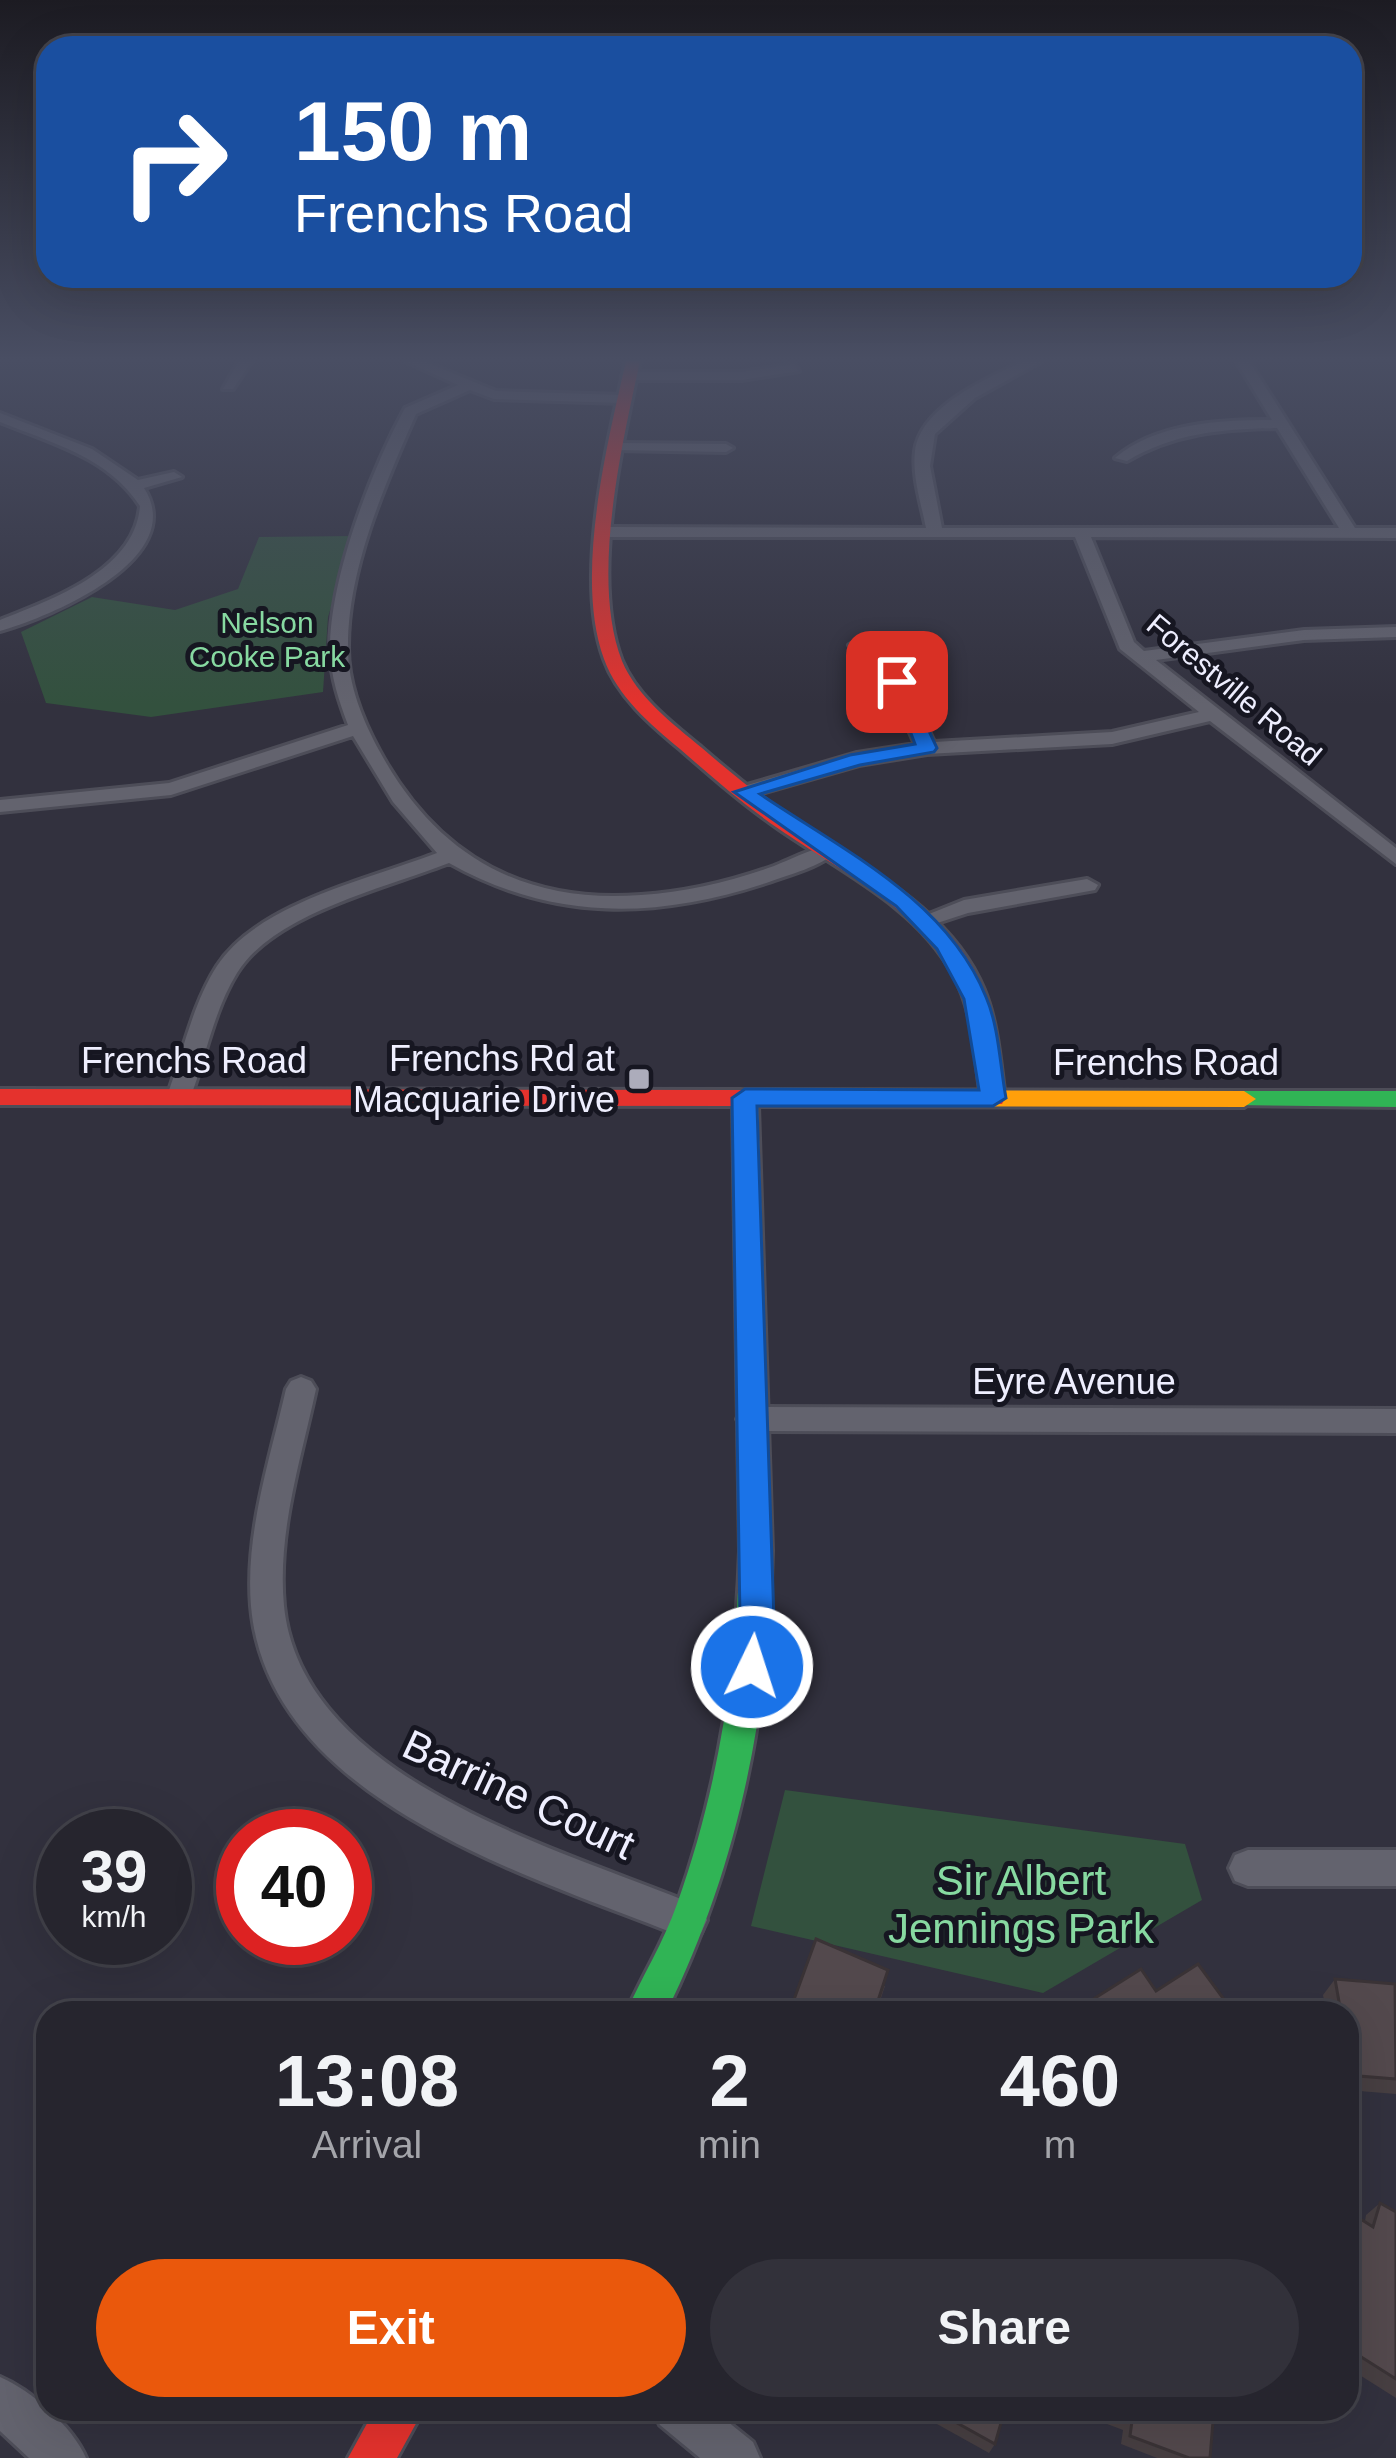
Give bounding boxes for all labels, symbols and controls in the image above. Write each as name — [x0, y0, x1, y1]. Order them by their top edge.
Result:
icon: right — [96, 84, 252, 240]
text: 150 m — [294, 84, 532, 178]
text: Frenchs Road — [294, 183, 633, 243]
park label: Nelson Cooke Park — [189, 606, 346, 673]
street label: Forestville Road — [1141, 607, 1328, 772]
pin — [846, 631, 948, 733]
icon: arrive — [864, 649, 930, 715]
place label: Frenchs Rd at Macquarie Drive — [353, 1038, 615, 1120]
street label: Frenchs Road — [81, 1040, 307, 1081]
street label: Frenchs Road — [1053, 1042, 1279, 1083]
marker: Frenchs Rd at Macquarie Drive — [626, 1066, 652, 1092]
street label: Eyre Avenue — [972, 1361, 1176, 1402]
position arrow — [689, 1604, 815, 1730]
street label: Barrine Court — [396, 1720, 642, 1869]
speed limit sign: 40 — [216, 1809, 372, 1965]
text: 39 — [81, 1838, 147, 1905]
park label: Sir Albert Jennings Park — [888, 1857, 1155, 1952]
text: km/h — [81, 1900, 147, 1933]
text: 13:08 — [275, 2041, 459, 2121]
text: 2 — [709, 2041, 750, 2121]
text: 460 — [1000, 2041, 1120, 2121]
text: Arrival — [312, 2123, 422, 2166]
text: min — [698, 2123, 761, 2166]
text: m — [1044, 2123, 1076, 2166]
button: Exit — [96, 2259, 686, 2397]
button: Share — [710, 2259, 1299, 2397]

